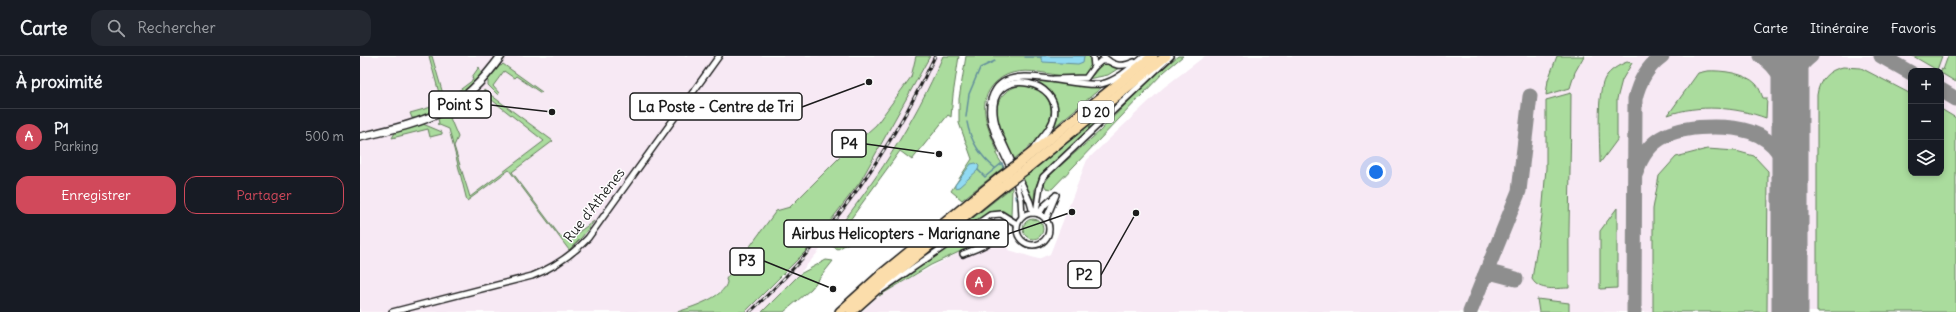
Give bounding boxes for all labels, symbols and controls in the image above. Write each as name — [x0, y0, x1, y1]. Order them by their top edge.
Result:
search box — [91, 10, 371, 46]
text: Carte — [20, 16, 67, 40]
icon: search — [105, 17, 127, 39]
text: Rechercher — [137, 18, 216, 37]
text: Carte — [1753, 19, 1788, 37]
text: Itinéraire — [1810, 19, 1869, 37]
text: Favoris — [1891, 19, 1936, 37]
map controls — [1908, 68, 1944, 176]
button: + — [1908, 68, 1944, 104]
text: À proximité — [16, 71, 102, 93]
callout: Point S — [429, 91, 491, 118]
callout: La Poste - Centre de Tri — [630, 93, 802, 120]
text: Point S — [437, 95, 483, 114]
text: La Poste - Centre de Tri — [638, 97, 794, 116]
road number: D 20 — [1078, 101, 1114, 123]
button: − — [1908, 104, 1944, 140]
text: P1 — [54, 119, 69, 138]
text: A — [25, 128, 33, 145]
text: 500 m — [305, 128, 344, 145]
callout: P4 — [832, 130, 866, 157]
text: P4 — [840, 134, 858, 153]
text: Parking — [54, 138, 99, 155]
button: layers — [1908, 140, 1944, 176]
your location — [1366, 162, 1386, 182]
street label: Rue d'Athènes — [559, 164, 629, 246]
button: Enregistrer — [16, 176, 176, 214]
button: Partager — [184, 176, 344, 214]
callout: Airbus Helicopters - Marignane — [784, 220, 1008, 247]
text: Airbus Helicopters - Marignane — [792, 224, 1000, 244]
callout: P3 — [730, 248, 764, 275]
text: P3 — [738, 251, 756, 270]
callout: P2 — [1068, 261, 1101, 288]
text: P2 — [1075, 265, 1093, 284]
pin: A — [966, 267, 992, 297]

